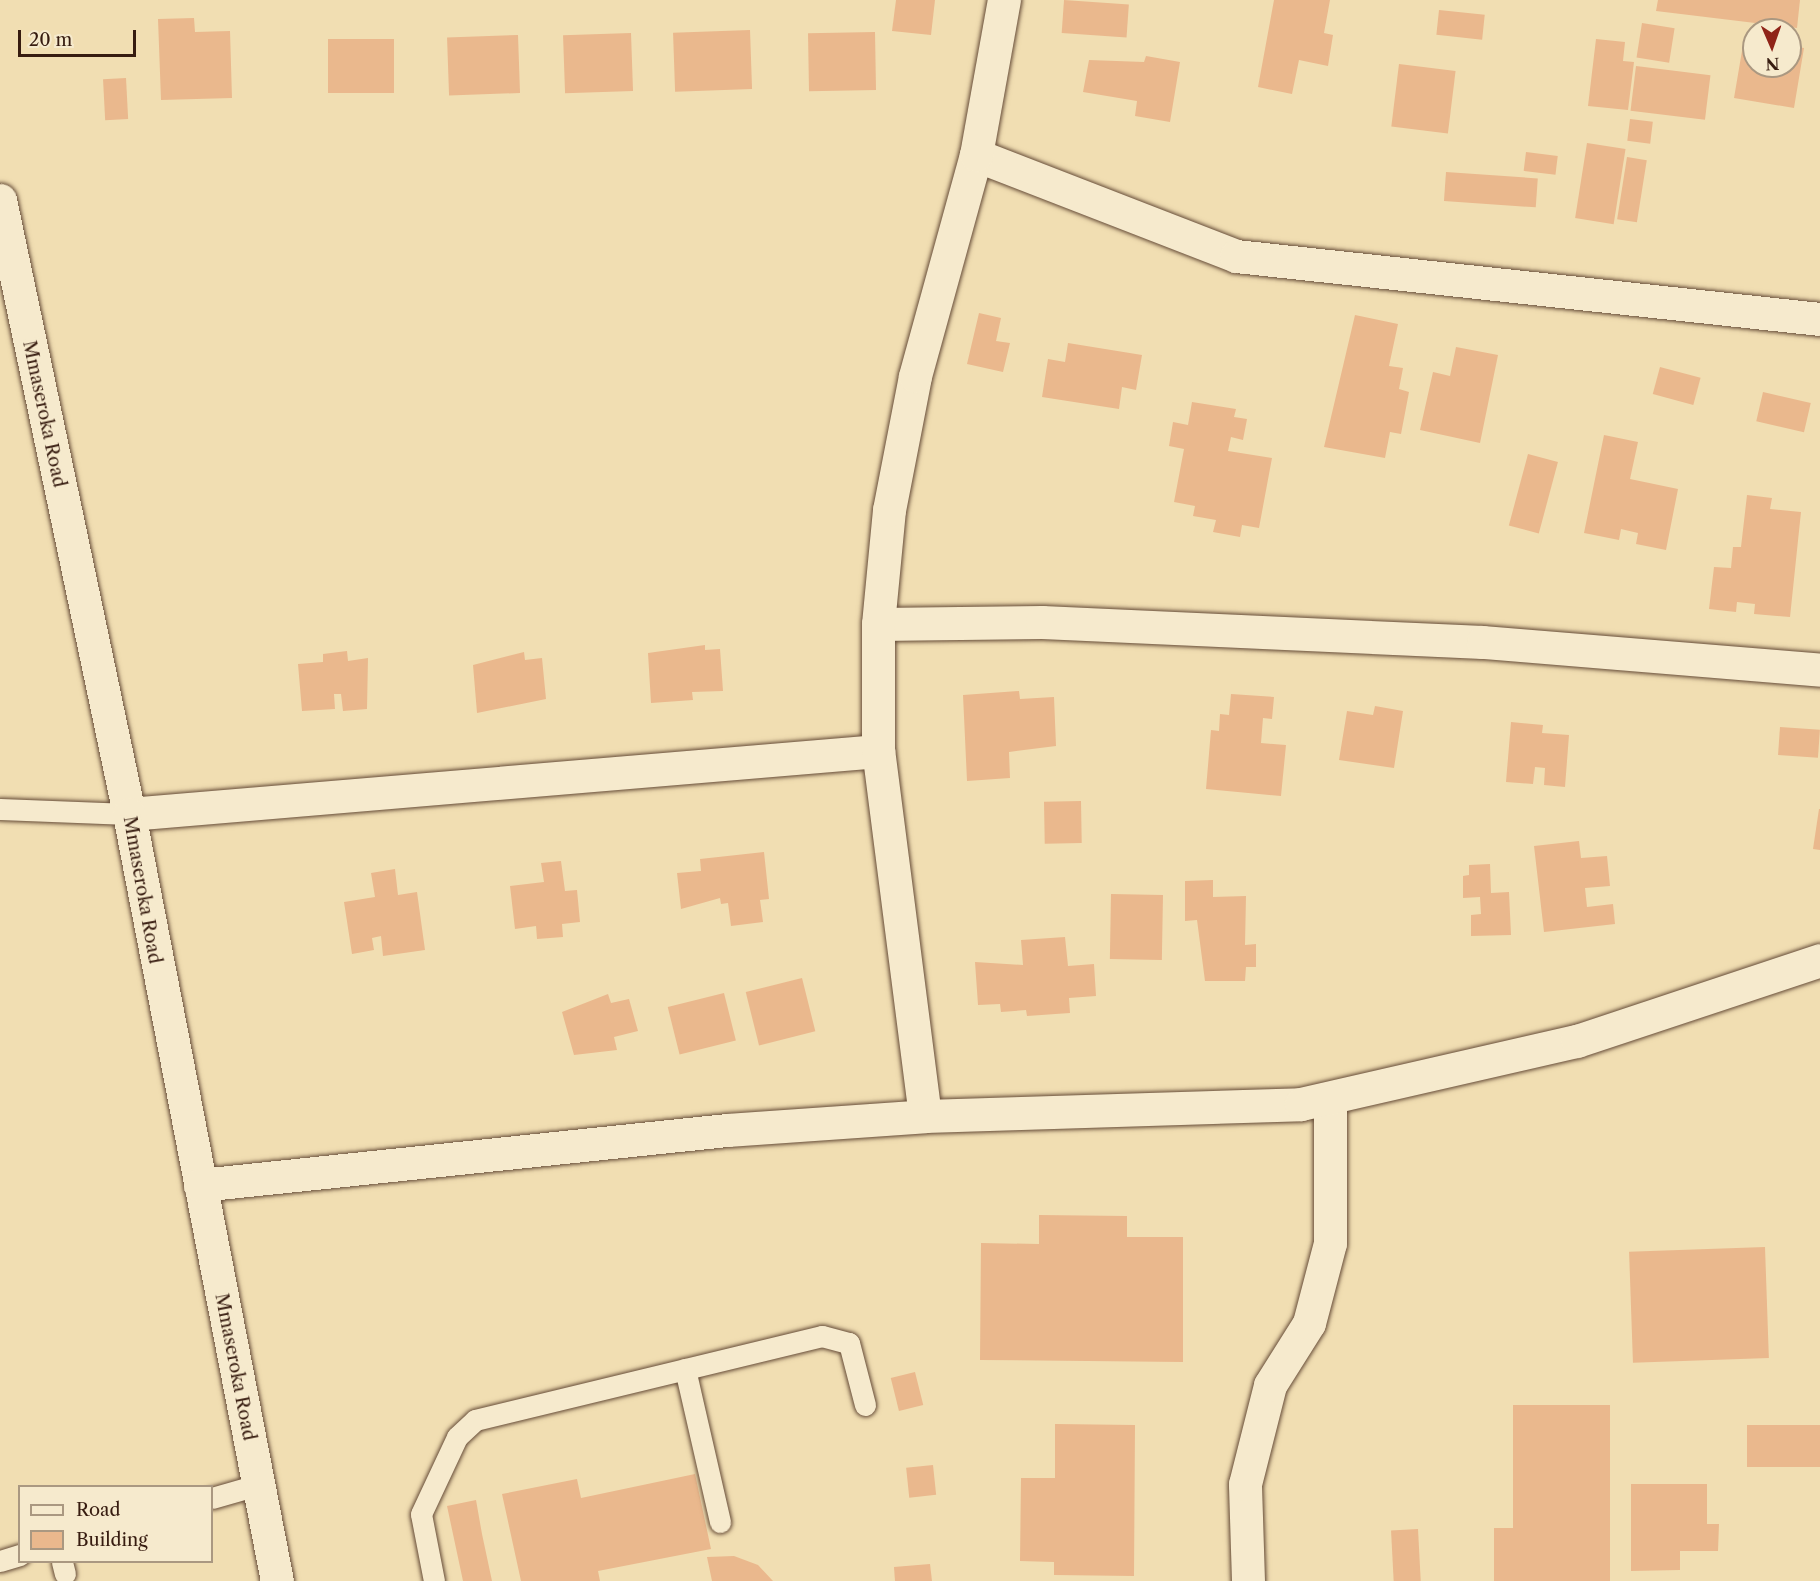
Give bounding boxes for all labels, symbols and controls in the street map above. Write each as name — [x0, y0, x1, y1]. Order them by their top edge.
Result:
scale bar — [21, 18, 140, 56]
north arrow — [1742, 18, 1802, 78]
text: 20 m — [29, 29, 72, 51]
text: N — [1765, 54, 1780, 74]
street label: Mmaseroka Road — [18, 339, 70, 489]
street label: Mmaseroka Road — [118, 814, 166, 966]
street label: Mmaseroka Road — [210, 1292, 260, 1442]
legend — [18, 1485, 213, 1563]
text: Road — [76, 1499, 121, 1521]
text: Building — [76, 1529, 148, 1551]

